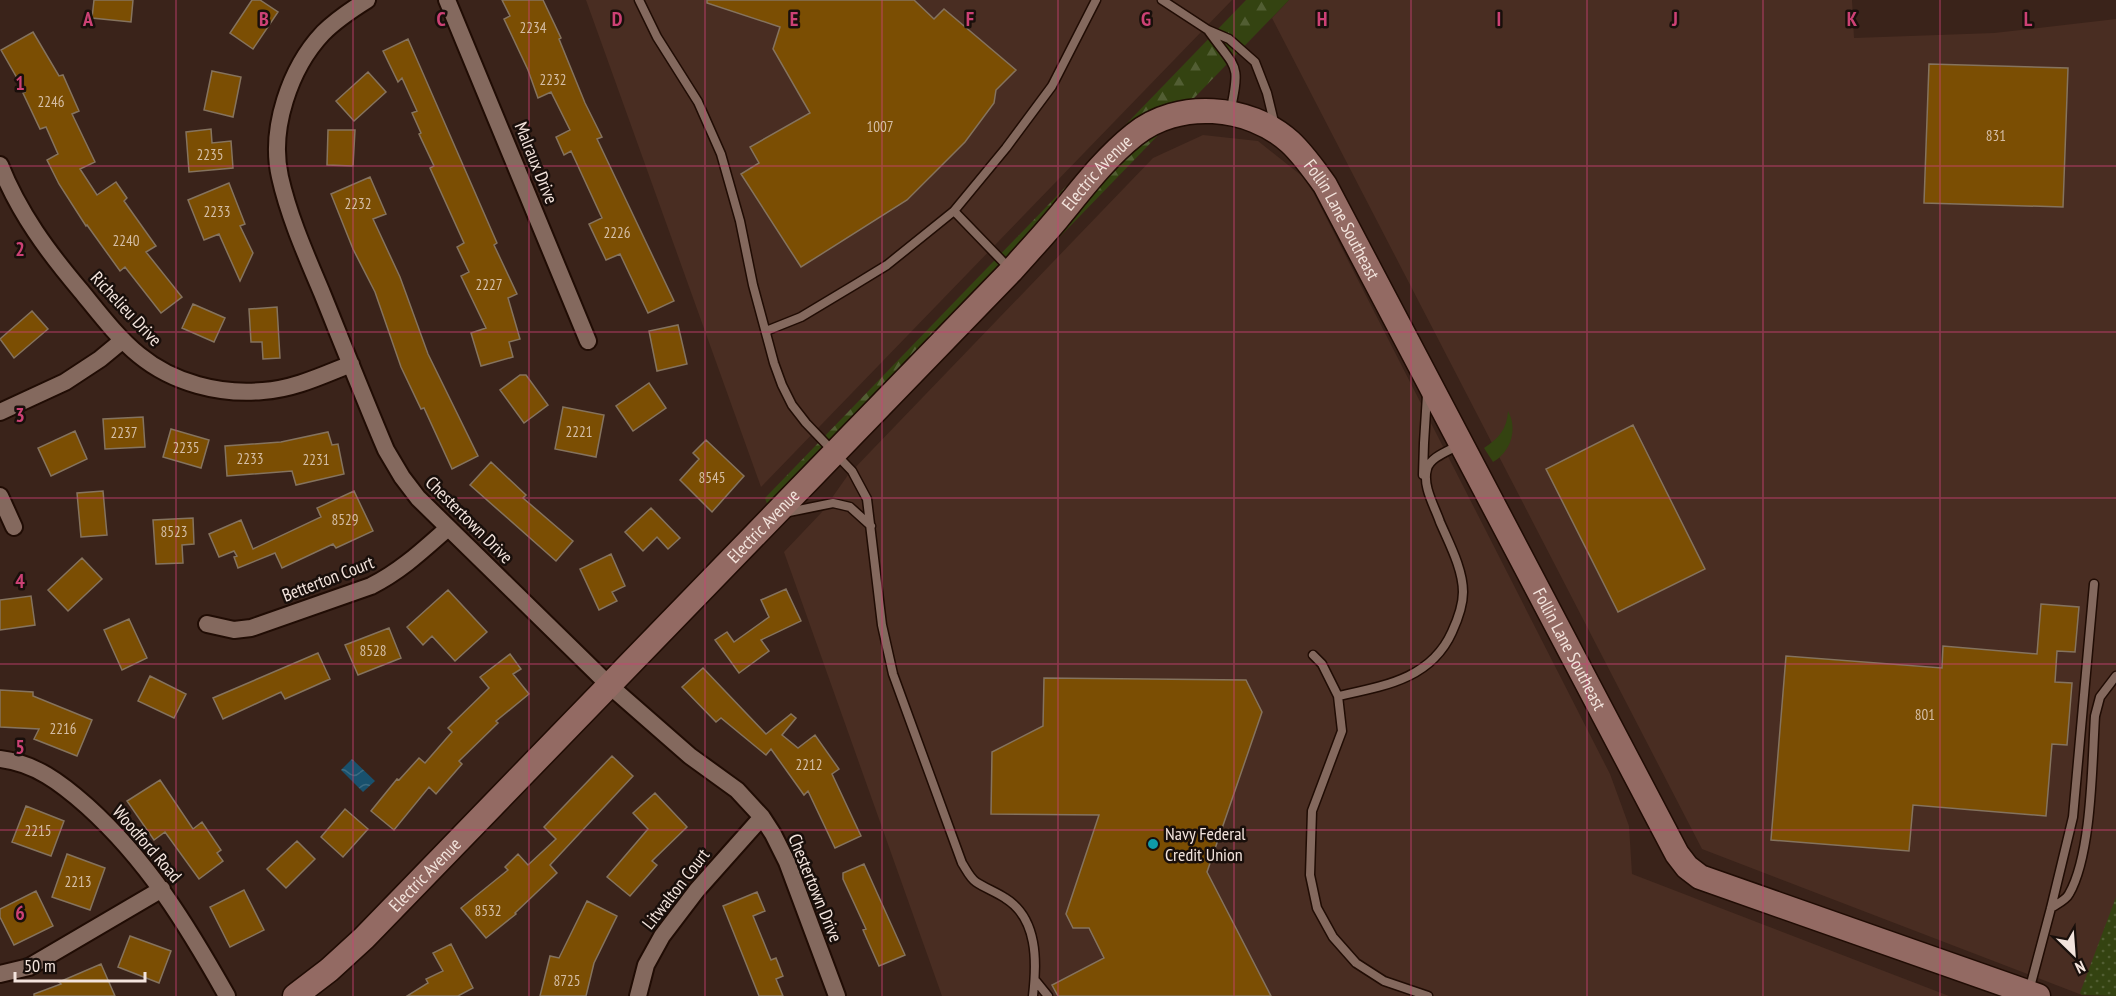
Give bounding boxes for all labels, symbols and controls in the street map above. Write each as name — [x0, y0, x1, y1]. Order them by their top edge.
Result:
text: A — [82, 6, 94, 32]
text: B — [259, 6, 269, 32]
text: C — [436, 6, 446, 32]
text: D — [612, 6, 623, 32]
text: E — [790, 6, 798, 32]
text: F — [966, 6, 974, 32]
text: G — [1141, 6, 1151, 32]
text: H — [1317, 6, 1327, 32]
text: I — [1497, 6, 1501, 32]
text: J — [1671, 6, 1678, 32]
text: K — [1847, 6, 1858, 32]
text: L — [2024, 6, 2033, 32]
house number: 2234 — [519, 18, 547, 37]
text: 1 — [15, 70, 25, 96]
house number: 2232 — [539, 70, 567, 89]
house number: 2246 — [37, 92, 65, 111]
house number: 1007 — [866, 117, 894, 136]
street label: Malraux Drive — [510, 118, 563, 207]
house number: 831 — [1986, 126, 2006, 145]
street label: Electric Avenue — [1056, 130, 1137, 215]
house number: 2235 — [196, 145, 224, 164]
street label: Follin Lane Southeast — [1299, 154, 1385, 284]
house number: 2232 — [344, 194, 372, 213]
house number: 2233 — [203, 202, 231, 221]
house number: 2226 — [603, 223, 631, 242]
house number: 2240 — [112, 231, 140, 250]
text: 2 — [15, 236, 25, 262]
street label: Richelieu Drive — [86, 266, 167, 351]
house number: 2227 — [475, 275, 503, 294]
text: 3 — [15, 402, 25, 428]
house number: 2221 — [565, 422, 593, 441]
house number: 2237 — [110, 423, 138, 442]
house number: 2235 — [172, 438, 200, 457]
house number: 2233 — [236, 449, 264, 468]
house number: 2231 — [302, 450, 330, 469]
house number: 8545 — [698, 468, 726, 487]
street label: Chestertown Drive — [421, 471, 518, 568]
street label: Electric Avenue — [722, 484, 804, 568]
house number: 8529 — [331, 510, 359, 529]
house number: 8523 — [160, 522, 188, 541]
street label: Betterton Court — [279, 551, 377, 607]
text: 4 — [15, 568, 25, 594]
street label: Follin Lane Southeast — [1528, 584, 1611, 714]
house number: 8528 — [359, 641, 387, 660]
house number: 801 — [1915, 705, 1935, 724]
house number: 2216 — [49, 719, 77, 738]
text: 5 — [15, 734, 25, 760]
house number: 2212 — [795, 755, 823, 774]
street label: Woodford Road — [108, 801, 187, 887]
house number: 2215 — [24, 821, 52, 840]
place label: Navy Federal Credit Union — [1165, 822, 1246, 866]
street label: Chestertown Drive — [783, 830, 848, 945]
street label: Electric Avenue — [384, 833, 466, 917]
marker: Navy Federal Credit Union — [1146, 837, 1160, 851]
street label: Litwalton Court — [637, 844, 714, 934]
house number: 2213 — [64, 872, 92, 891]
text: 6 — [15, 900, 25, 926]
house number: 8532 — [474, 901, 502, 920]
north arrow — [2044, 924, 2104, 984]
scale bar — [15, 945, 146, 983]
text: 50 m — [24, 954, 56, 977]
text: N — [2072, 957, 2088, 978]
house number: 8725 — [553, 971, 581, 990]

